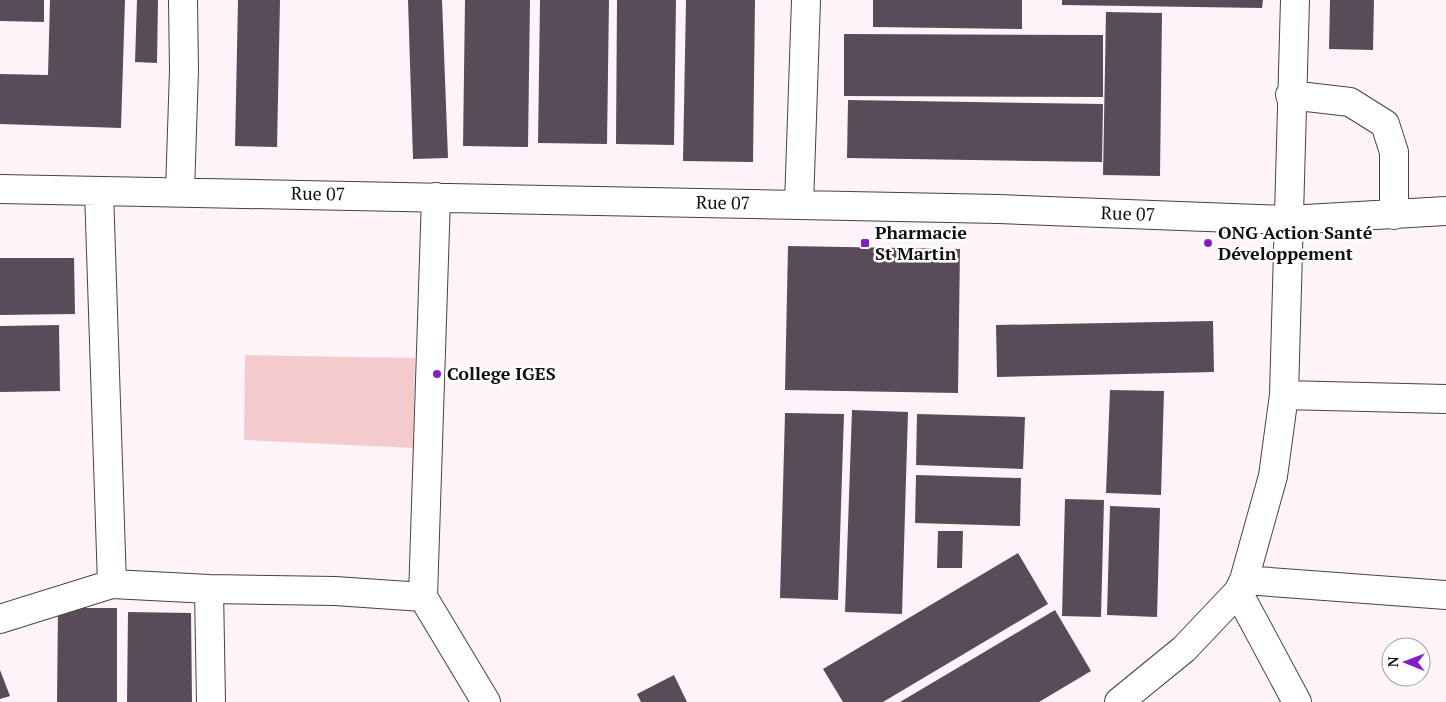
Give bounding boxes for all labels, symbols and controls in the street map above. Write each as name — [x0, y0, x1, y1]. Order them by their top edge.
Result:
street label: Rue 07 — [291, 181, 345, 205]
street label: Rue 07 — [696, 190, 750, 214]
street label: Rue 07 — [1100, 200, 1156, 226]
place label: Pharmacie St Martin — [875, 220, 967, 265]
place label: ONG Action Santé Développement — [1218, 220, 1373, 265]
marker: Pharmacie St Martin — [859, 237, 871, 249]
marker: ONG Action Santé Développement — [1202, 237, 1214, 249]
place label: College IGES — [447, 361, 556, 385]
marker: College IGES — [431, 368, 443, 380]
north arrow — [1381, 637, 1431, 687]
text: N — [1383, 656, 1402, 667]

